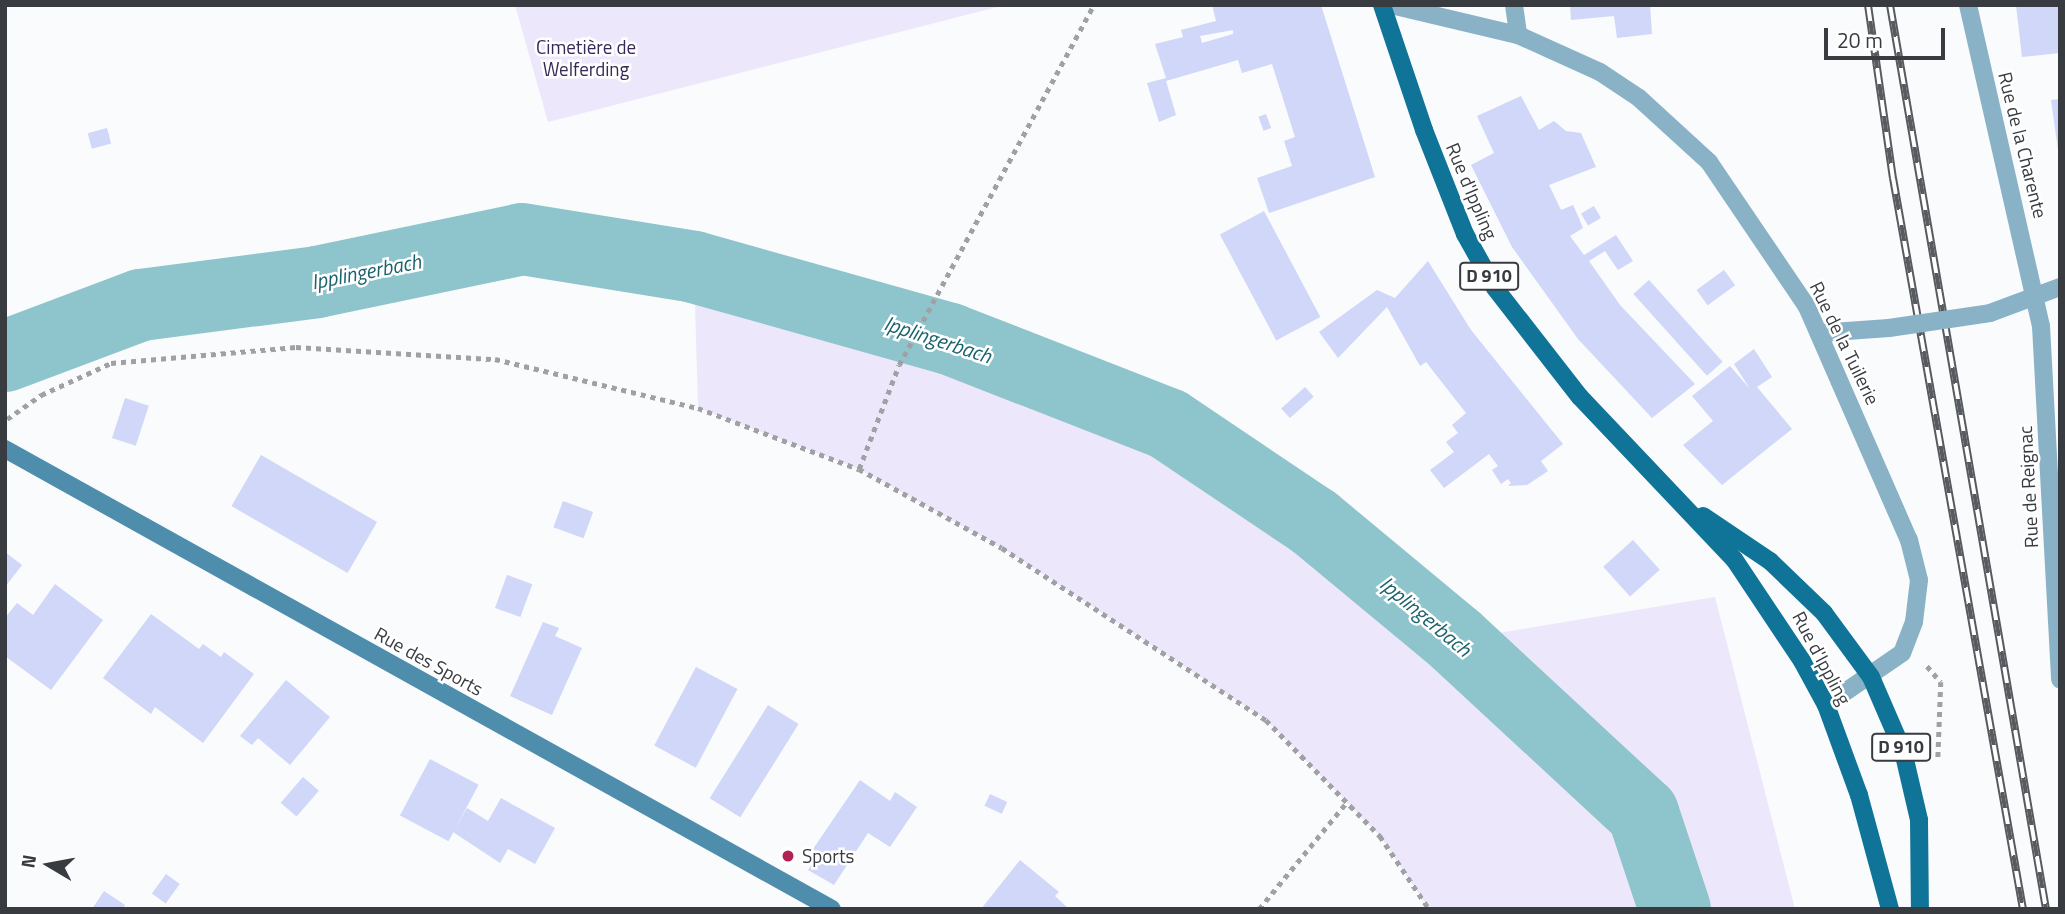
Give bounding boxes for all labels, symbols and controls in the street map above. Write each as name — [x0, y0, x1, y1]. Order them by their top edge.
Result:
scale bar — [1827, 14, 1948, 58]
text: 20 m — [1837, 24, 1883, 56]
park label: Cimetière de Welferding — [536, 36, 636, 80]
street label: Rue de la Charente — [1994, 70, 2052, 220]
street label: Rue d'Ippling — [1441, 139, 1503, 243]
water label: Ipplingerbach — [309, 248, 423, 294]
road number: D 910 — [1458, 262, 1520, 290]
street label: Rue de la Tuilerie — [1805, 278, 1885, 408]
water label: Ipplingerbach — [881, 310, 995, 368]
street label: Rue de Reignac — [2013, 425, 2043, 549]
water label: Ipplingerbach — [1375, 571, 1477, 661]
street label: Rue d'Ippling — [1788, 607, 1856, 709]
street label: Rue des Sports — [371, 622, 487, 700]
road number: D 910 — [1870, 732, 1932, 762]
north arrow — [14, 830, 84, 900]
place label: Sports — [802, 845, 854, 867]
marker: Sports — [780, 848, 796, 864]
text: N — [12, 852, 43, 870]

